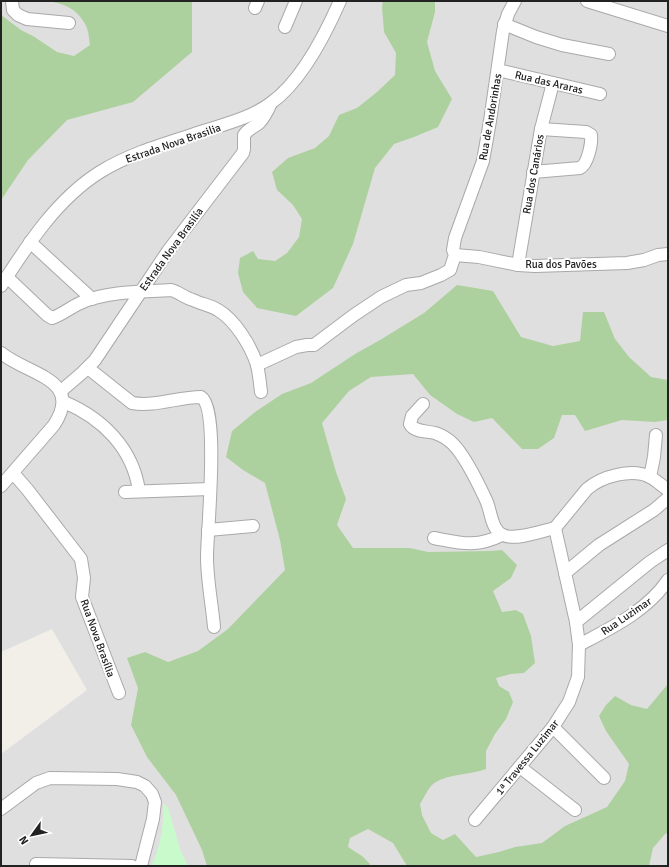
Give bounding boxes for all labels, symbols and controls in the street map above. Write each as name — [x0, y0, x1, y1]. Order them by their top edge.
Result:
street label: Rua das Araras — [513, 68, 584, 97]
street label: Rua de Andorinhas — [476, 72, 505, 162]
street label: Estrada Nova Brasilia — [124, 121, 223, 166]
street label: Rua dos Canários — [520, 133, 547, 215]
street label: Estrada Nova Brasilía — [137, 205, 206, 294]
street label: Rua dos Pavões — [525, 258, 597, 271]
street label: Rua Luzimar — [599, 595, 654, 638]
street label: Rua Nova Brasília — [77, 597, 118, 679]
street label: 1ª Travessa Luzimar — [493, 717, 562, 798]
north arrow — [12, 815, 52, 855]
text: N — [16, 833, 32, 847]

